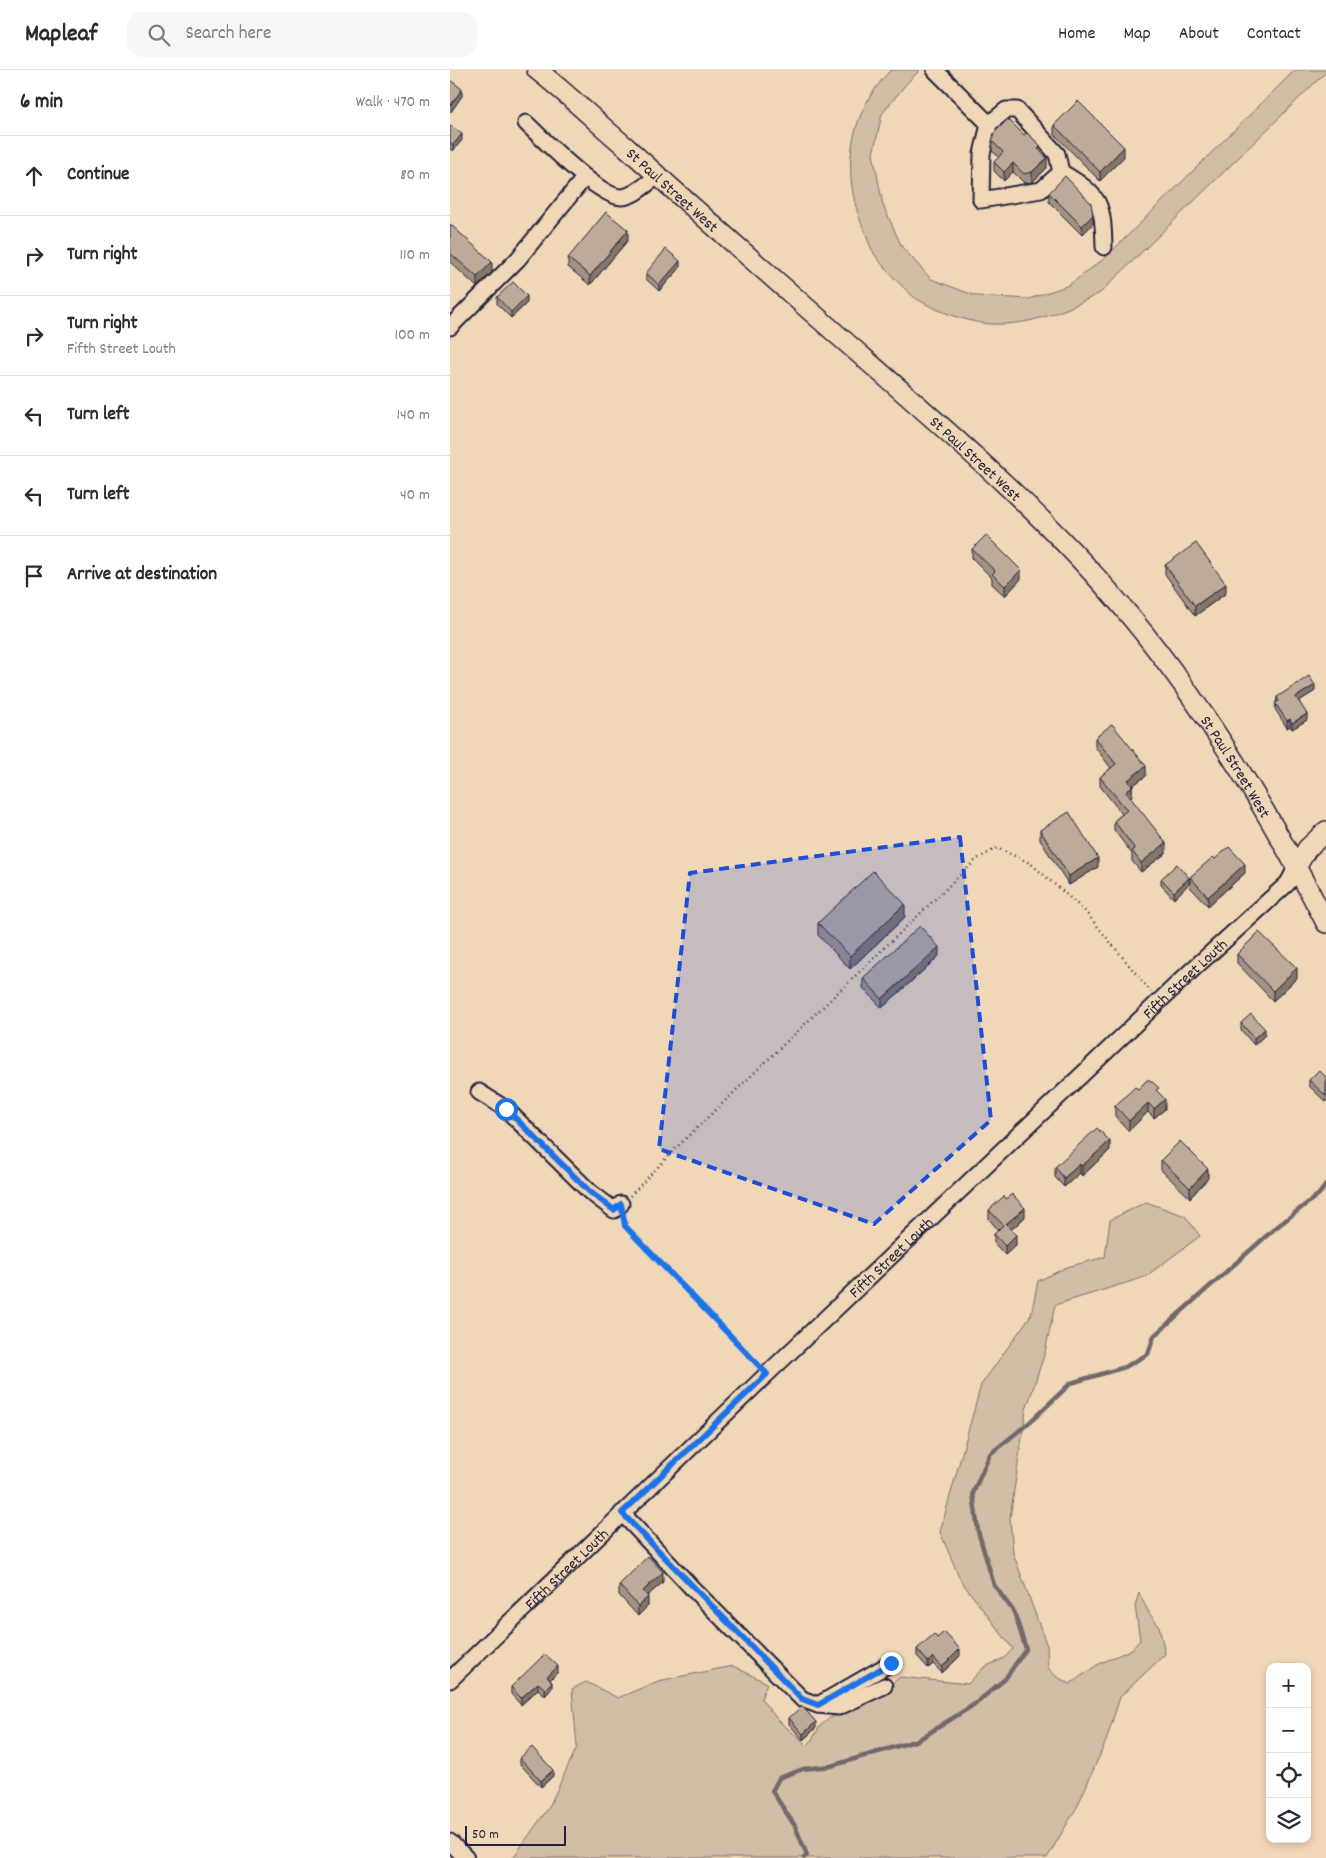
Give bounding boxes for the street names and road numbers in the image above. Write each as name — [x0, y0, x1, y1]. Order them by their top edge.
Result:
street label: St Paul Street West — [620, 143, 723, 239]
street label: St Paul Street West — [924, 412, 1026, 508]
street label: St Paul Street West — [1194, 712, 1275, 823]
street label: Fifth Street Louth — [1138, 934, 1234, 1025]
street label: Fifth Street Louth — [845, 1213, 940, 1304]
street label: Fifth Street Louth — [520, 1524, 615, 1616]

